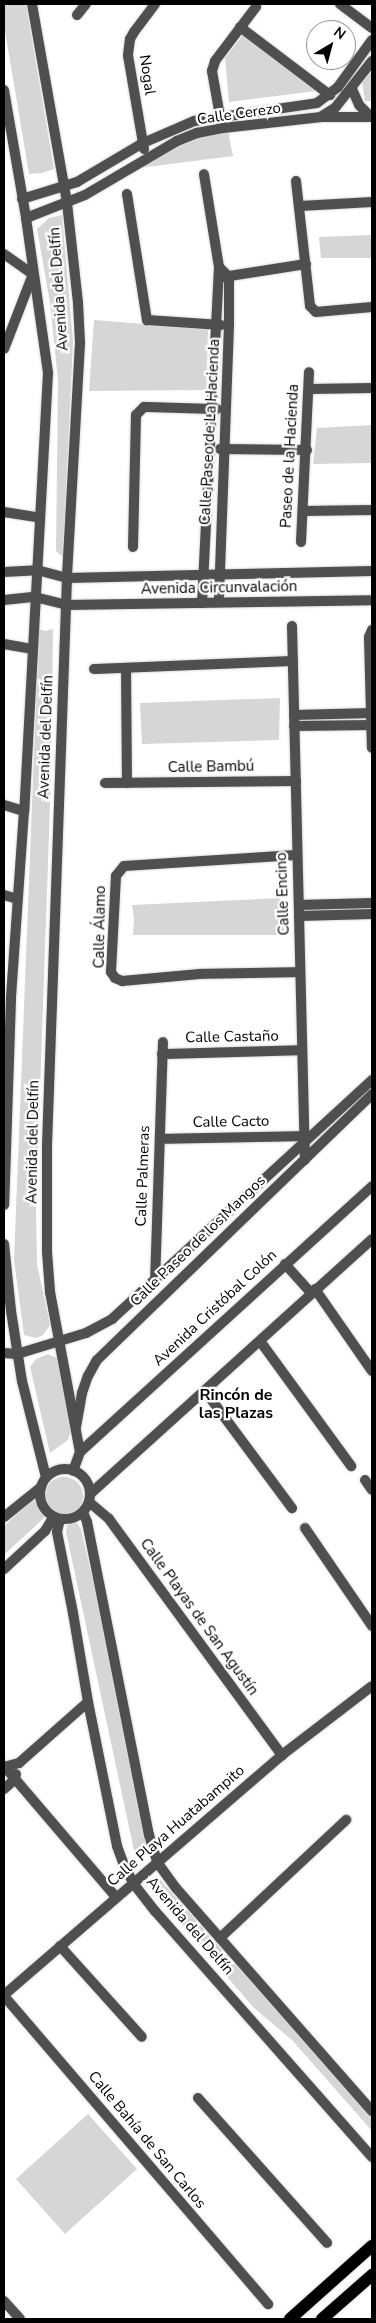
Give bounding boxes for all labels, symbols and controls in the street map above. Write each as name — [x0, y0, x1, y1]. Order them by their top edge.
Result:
north arrow — [306, 20, 356, 70]
text: N — [330, 23, 350, 44]
street label: Nogal — [135, 54, 159, 96]
street label: Calle Cerezo — [196, 99, 282, 129]
street label: Avenida del Delfín — [46, 226, 72, 352]
street label: Calle Paseo de La Hacienda — [196, 338, 224, 526]
street label: Paseo de la Hacienda — [277, 383, 303, 529]
street label: Avenida Circunvalación — [141, 578, 297, 598]
street label: Avenida del Delfín — [35, 675, 57, 799]
street label: Calle Bambú — [168, 757, 254, 777]
street label: Calle Encino — [273, 852, 293, 936]
street label: Calle Álamo — [90, 885, 110, 969]
street label: Calle Castaño — [185, 1027, 279, 1047]
street label: Avenida del Delfín — [23, 1080, 43, 1204]
street label: Calle Cacto — [192, 1112, 270, 1132]
street label: Calle Palmeras — [132, 1125, 154, 1227]
street label: Calle Paseo de los Mangos — [127, 1172, 269, 1310]
street label: Avenida Cristóbal Colón — [149, 1246, 281, 1370]
district label: Rincón de las Plazas — [199, 1385, 273, 1423]
street label: Calle Playas de San Agustín — [136, 1535, 262, 1699]
street label: Calle Playa Huatabampito — [104, 1762, 248, 1890]
street label: Avenida del Delfín — [142, 1873, 238, 1979]
street label: Calle Bahía de San Carlos — [84, 2068, 210, 2212]

